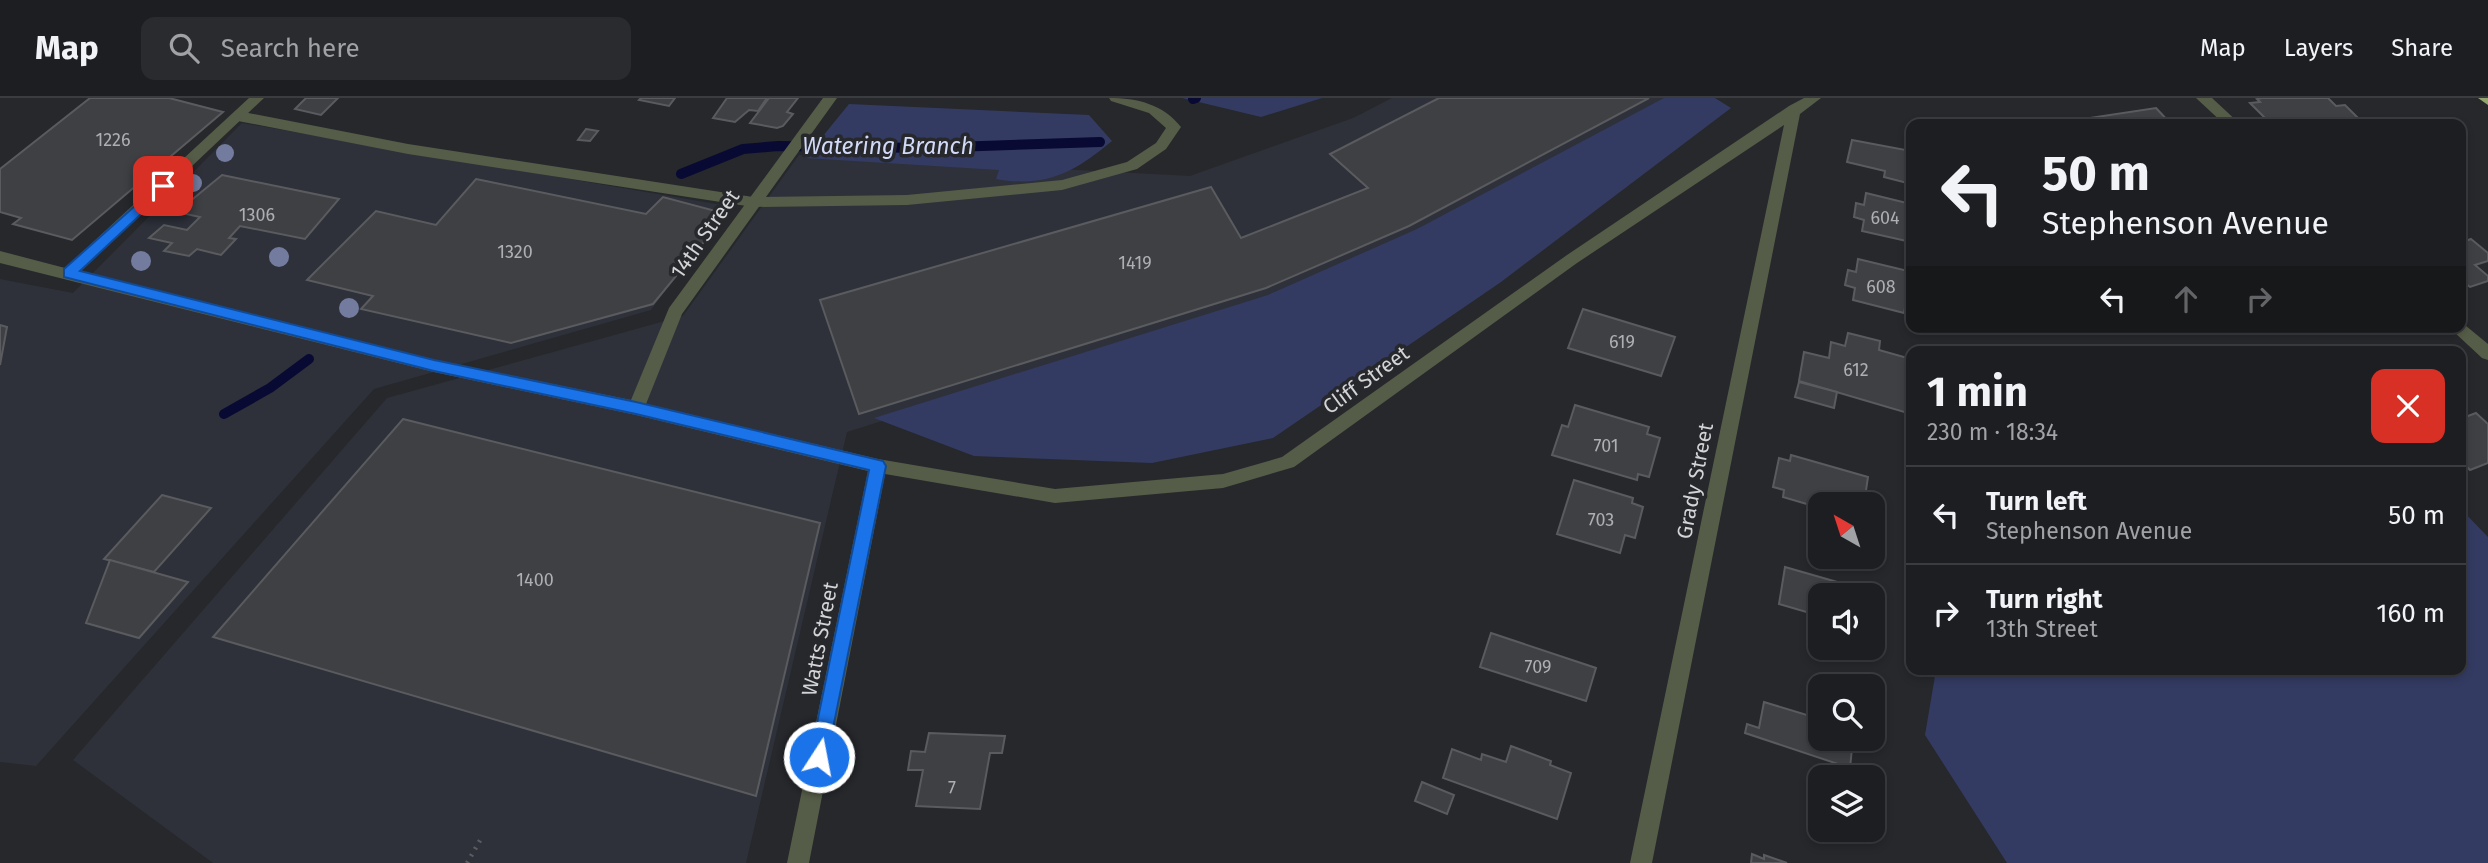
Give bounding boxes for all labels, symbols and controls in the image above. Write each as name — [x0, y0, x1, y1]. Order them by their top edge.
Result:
search box — [141, 17, 631, 80]
text: Map — [35, 28, 99, 68]
icon: search — [165, 29, 203, 67]
text: Search here — [221, 33, 360, 64]
text: Map — [2200, 34, 2246, 62]
text: Layers — [2284, 34, 2353, 62]
text: Share — [2391, 34, 2453, 62]
house number: 1226 — [95, 129, 131, 151]
water label: Watering Branch — [802, 132, 974, 160]
text: 50 m — [2042, 144, 2150, 203]
icon: left — [1927, 147, 2018, 238]
pin — [133, 156, 193, 216]
icon: arrive — [144, 167, 182, 205]
street label: 14th Street — [665, 184, 745, 284]
house number: 1306 — [239, 204, 275, 226]
text: Stephenson Avenue — [2042, 204, 2329, 242]
house number: 604 — [1870, 207, 1900, 229]
house number: 1320 — [497, 241, 533, 263]
house number: 1419 — [1118, 252, 1152, 274]
house number: 608 — [1866, 276, 1896, 298]
icon: left — [2094, 280, 2132, 318]
icon: ahead — [2167, 280, 2205, 318]
icon: right — [2240, 280, 2278, 318]
house number: 619 — [1609, 331, 1635, 353]
street label: Cliff Street — [1318, 340, 1415, 420]
house number: 612 — [1843, 359, 1869, 381]
text: 1 min — [1927, 367, 2028, 417]
button: close — [2371, 369, 2445, 443]
text: 230 m · 18:34 — [1927, 418, 2058, 446]
street label: Grady Street — [1671, 420, 1719, 541]
house number: 701 — [1593, 435, 1619, 457]
text: Turn left — [1986, 486, 2087, 517]
north arrow — [1808, 492, 1885, 569]
map controls — [1808, 492, 1885, 842]
icon: left — [1927, 496, 1965, 534]
text: 50 m — [2388, 500, 2445, 531]
house number: 703 — [1588, 509, 1614, 531]
text: Stephenson Avenue — [1986, 517, 2192, 545]
house number: 1400 — [516, 569, 554, 591]
street label: Watts Street — [796, 579, 844, 698]
button: sound — [1808, 583, 1885, 660]
text: Turn right — [1986, 584, 2103, 615]
icon: right — [1927, 594, 1965, 632]
text: 160 m — [2376, 598, 2445, 629]
text: 13th Street — [1986, 615, 2098, 643]
house number: 709 — [1524, 656, 1552, 678]
button: search — [1808, 674, 1885, 751]
position arrow — [782, 720, 856, 794]
button: layers — [1808, 765, 1885, 842]
house number: 7 — [948, 777, 956, 799]

